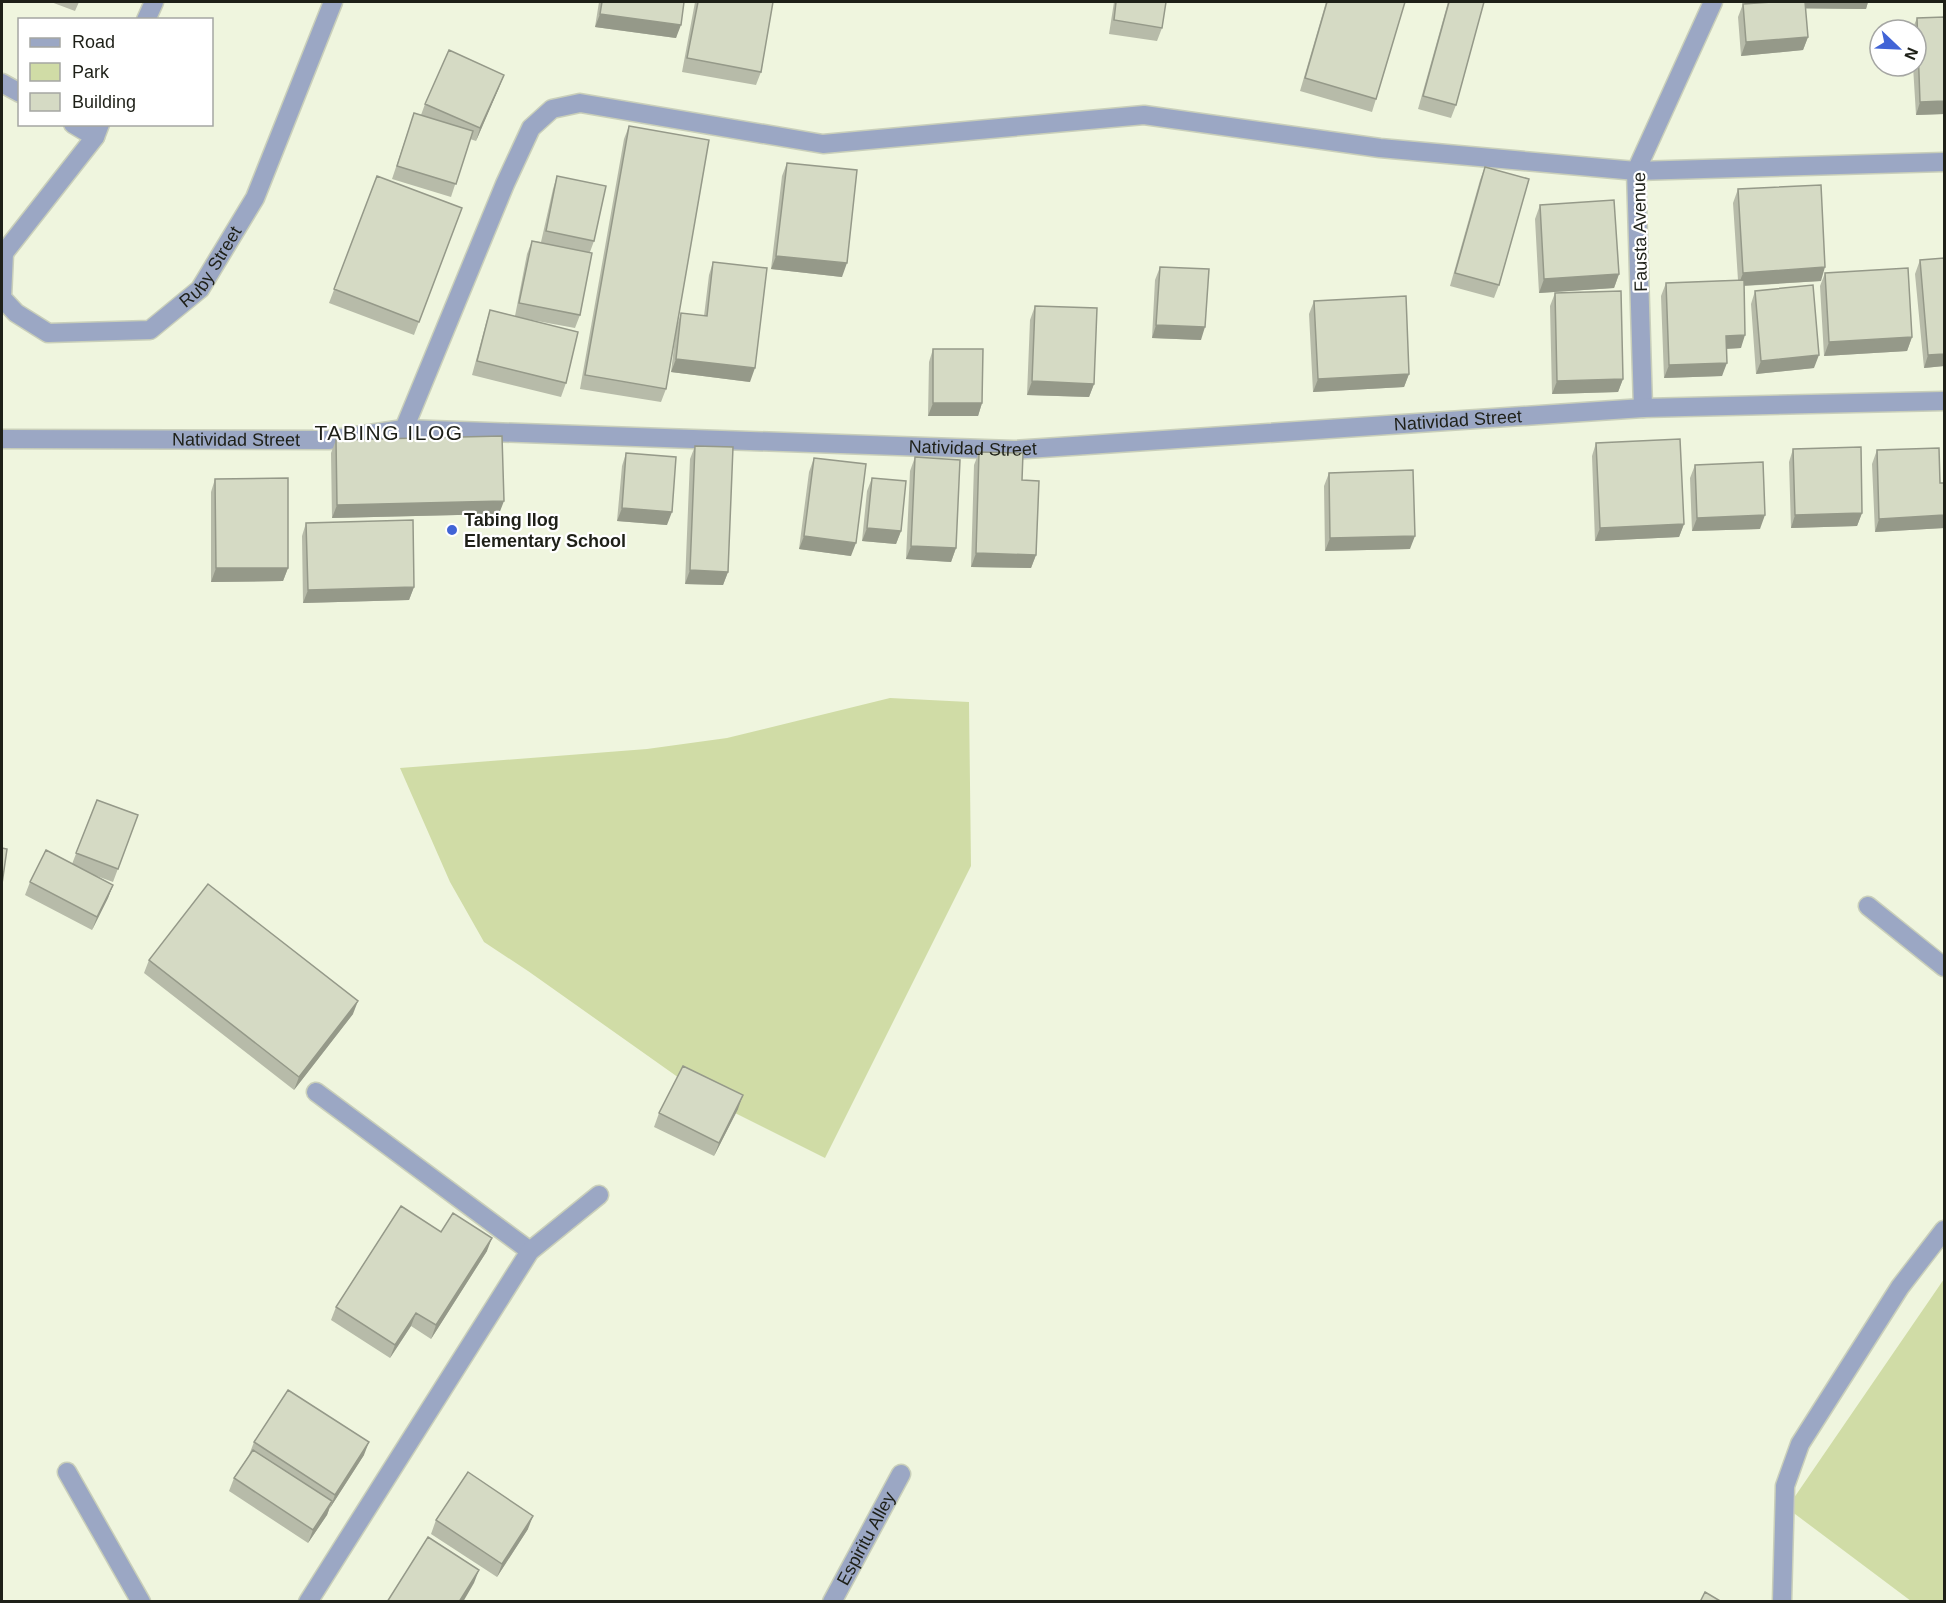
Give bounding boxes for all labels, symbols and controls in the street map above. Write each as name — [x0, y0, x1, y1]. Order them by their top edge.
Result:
legend — [18, 18, 213, 126]
north arrow — [1868, 18, 1928, 78]
text: Road — [72, 32, 115, 52]
text: N — [1901, 45, 1921, 62]
text: Park — [72, 62, 110, 82]
text: Building — [72, 92, 136, 112]
street label: Fausta Avenue — [1629, 172, 1651, 292]
street label: Ruby Street — [175, 223, 246, 312]
street label: Natividad Street — [1393, 406, 1522, 435]
district label: TABING ILOG — [314, 421, 464, 444]
street label: Natividad Street — [172, 430, 300, 450]
street label: Natividad Street — [908, 436, 1038, 460]
place label: Tabing Ilog Elementary School — [464, 510, 626, 551]
marker: Tabing Ilog Elementary School — [445, 523, 459, 537]
street label: Espiritu Alley — [833, 1488, 899, 1589]

